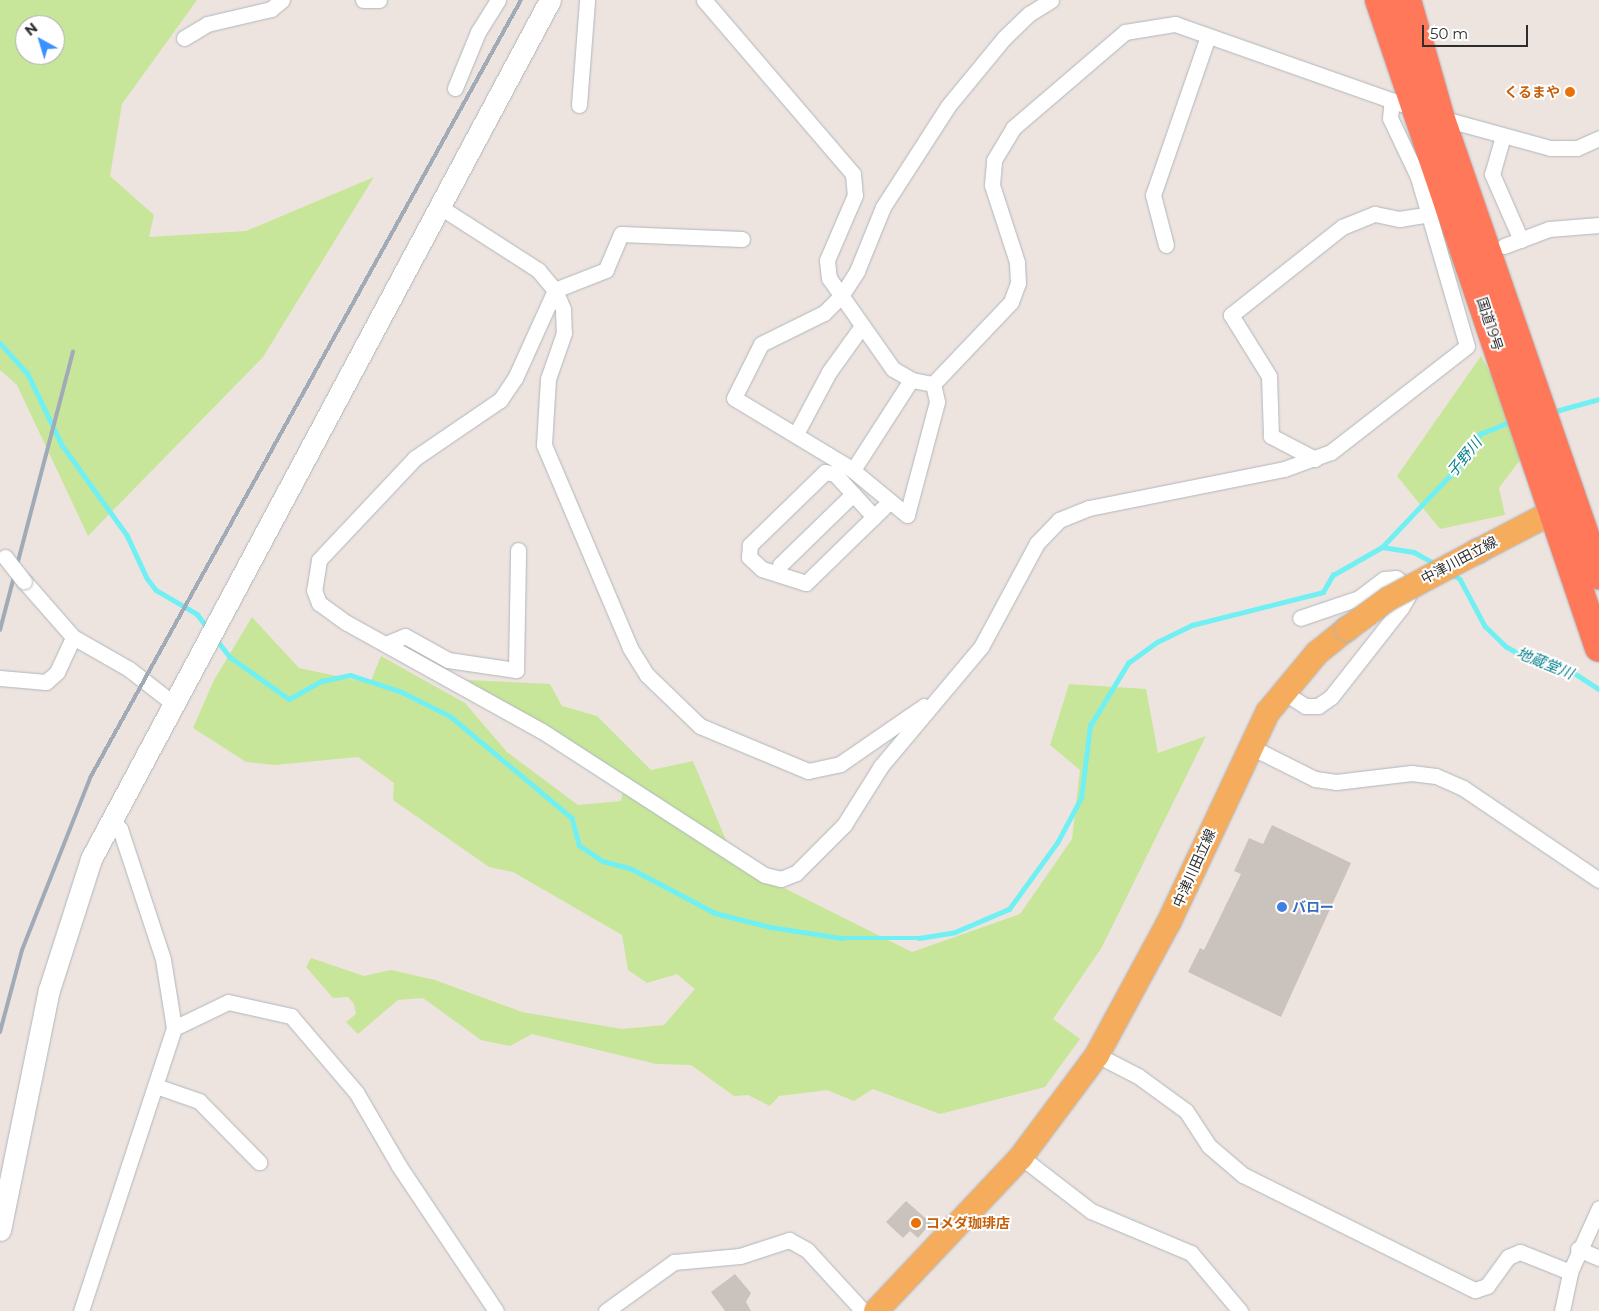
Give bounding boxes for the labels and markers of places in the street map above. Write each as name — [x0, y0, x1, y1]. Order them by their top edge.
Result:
place label: くるまや — [1504, 84, 1560, 100]
marker: くるまや — [1564, 86, 1576, 98]
place label: バロー — [1292, 899, 1334, 915]
marker: バロー — [1276, 901, 1288, 913]
place label: コメダ珈琲店 — [926, 1215, 1010, 1231]
marker: コメダ珈琲店 — [910, 1217, 922, 1229]

